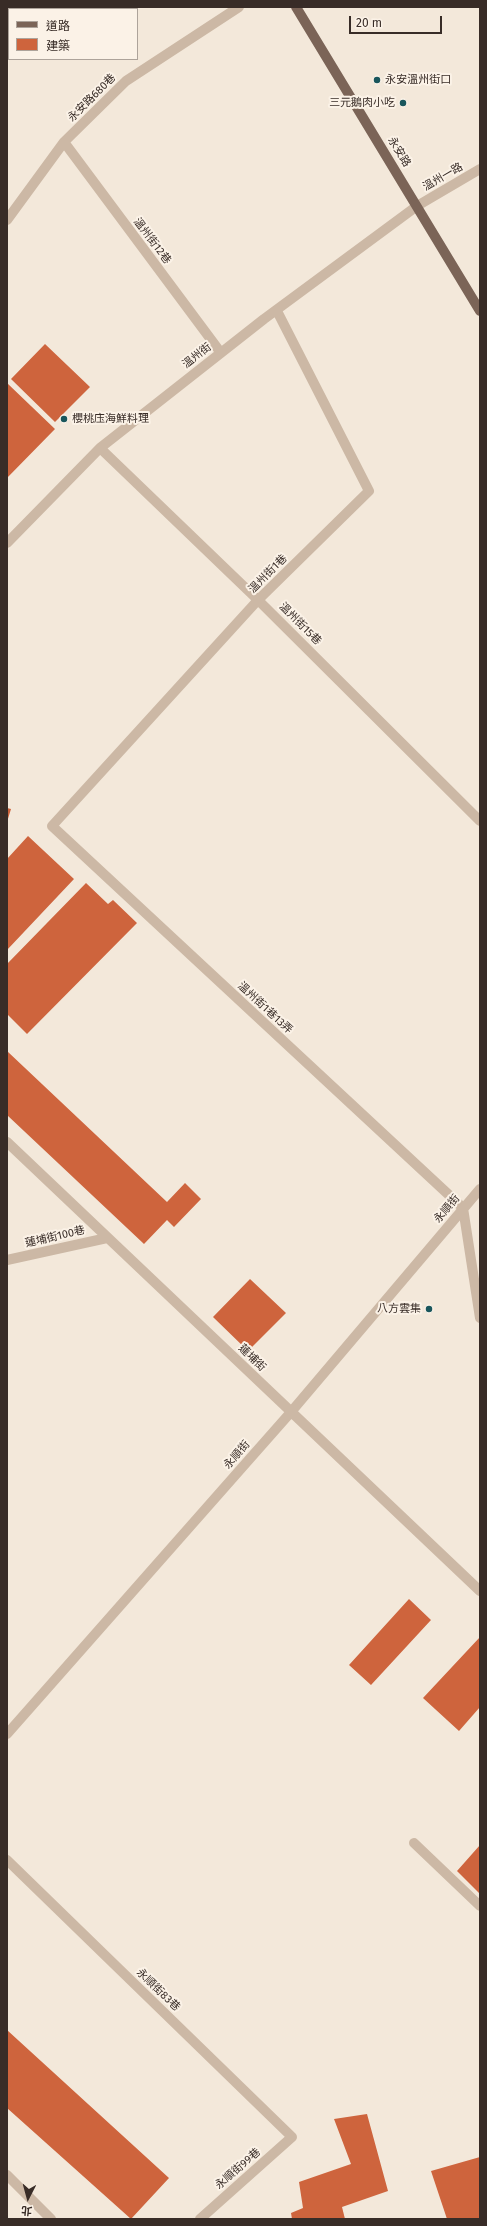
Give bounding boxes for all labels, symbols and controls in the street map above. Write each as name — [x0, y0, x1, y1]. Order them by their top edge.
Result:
legend — [8, 8, 138, 60]
scale bar — [351, 8, 444, 34]
text: 20 m — [356, 16, 382, 30]
text: 道路 — [46, 19, 70, 33]
text: 建築 — [46, 39, 70, 53]
street label: 永安路680巷 — [65, 71, 119, 125]
place label: 永安溫州街口 — [385, 73, 451, 87]
marker: 永安溫州街口 — [372, 75, 382, 85]
place label: 三元鵝肉小吃 — [329, 96, 395, 110]
marker: 三元鵝肉小吃 — [398, 98, 408, 108]
street label: 永安路 — [385, 135, 413, 169]
street label: 溫州一路 — [421, 160, 465, 194]
street label: 溫州街12巷 — [130, 215, 174, 267]
street label: 溫州街 — [180, 341, 214, 371]
place label: 櫻桃庒海鮮料理 — [72, 412, 149, 426]
marker: 櫻桃庒海鮮料理 — [59, 414, 69, 424]
street label: 溫州街1巷 — [246, 552, 290, 596]
street label: 溫州街15巷 — [276, 600, 324, 648]
street label: 溫州街1巷13弄 — [235, 979, 295, 1037]
street label: 永順街 — [431, 1192, 463, 1226]
street label: 蓮埔街100巷 — [24, 1224, 86, 1250]
place label: 八方雲集 — [377, 1302, 421, 1316]
marker: 八方雲集 — [424, 1304, 434, 1314]
street label: 蓮埔街 — [236, 1342, 268, 1374]
street label: 永順街 — [221, 1438, 253, 1472]
street label: 永順街83巷 — [133, 1966, 183, 2014]
street label: 永順街99巷 — [213, 2146, 263, 2192]
north arrow — [8, 2178, 48, 2218]
text: 北 — [21, 2203, 33, 2217]

